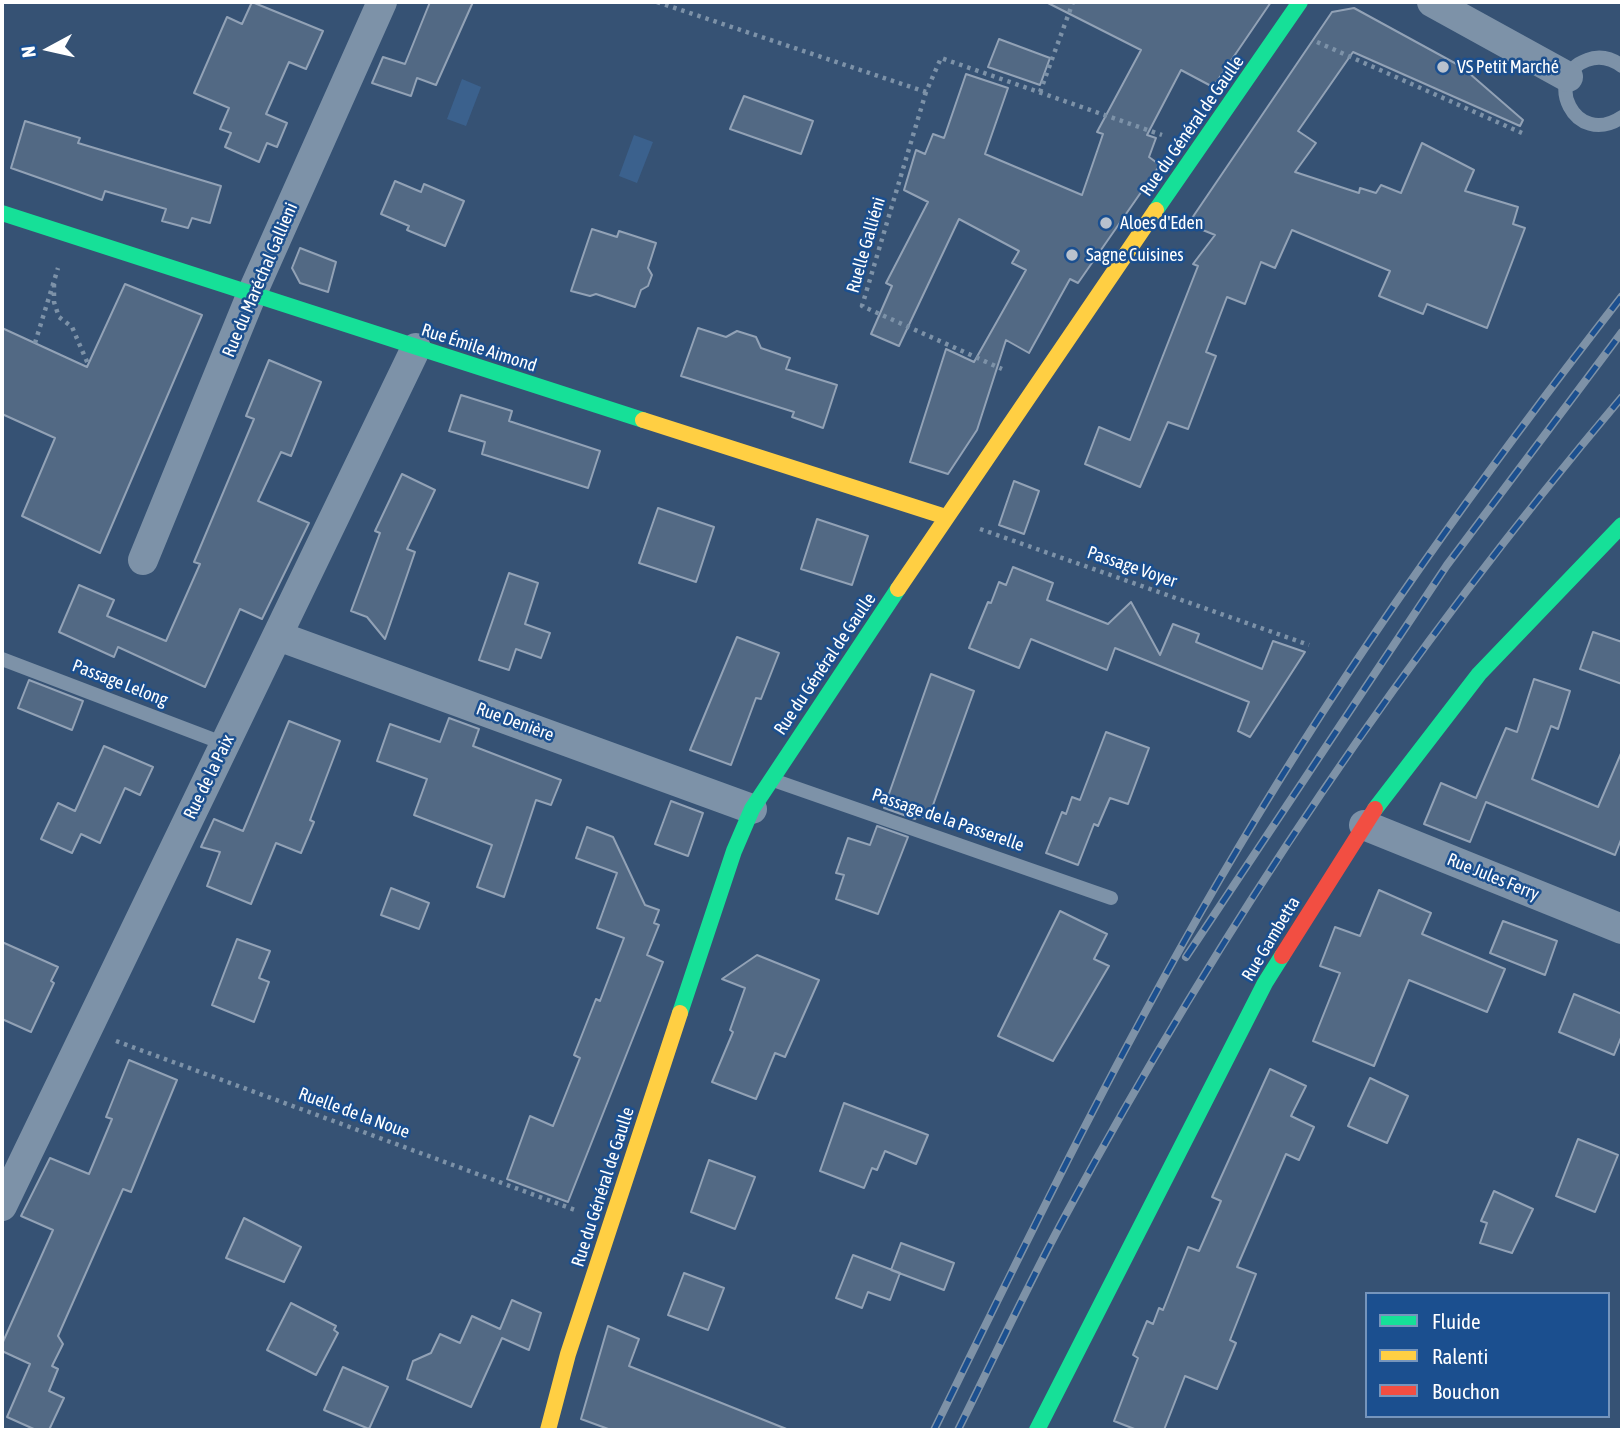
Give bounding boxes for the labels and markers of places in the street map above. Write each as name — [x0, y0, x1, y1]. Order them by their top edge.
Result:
place label: VS Petit Marché — [1457, 56, 1559, 78]
marker: VS Petit Marché — [1435, 59, 1451, 75]
place label: Aloes d'Eden — [1120, 212, 1203, 234]
marker: Aloes d'Eden — [1098, 215, 1114, 231]
place label: Sagne Cuisines — [1086, 244, 1184, 266]
marker: Sagne Cuisines — [1064, 247, 1080, 263]

